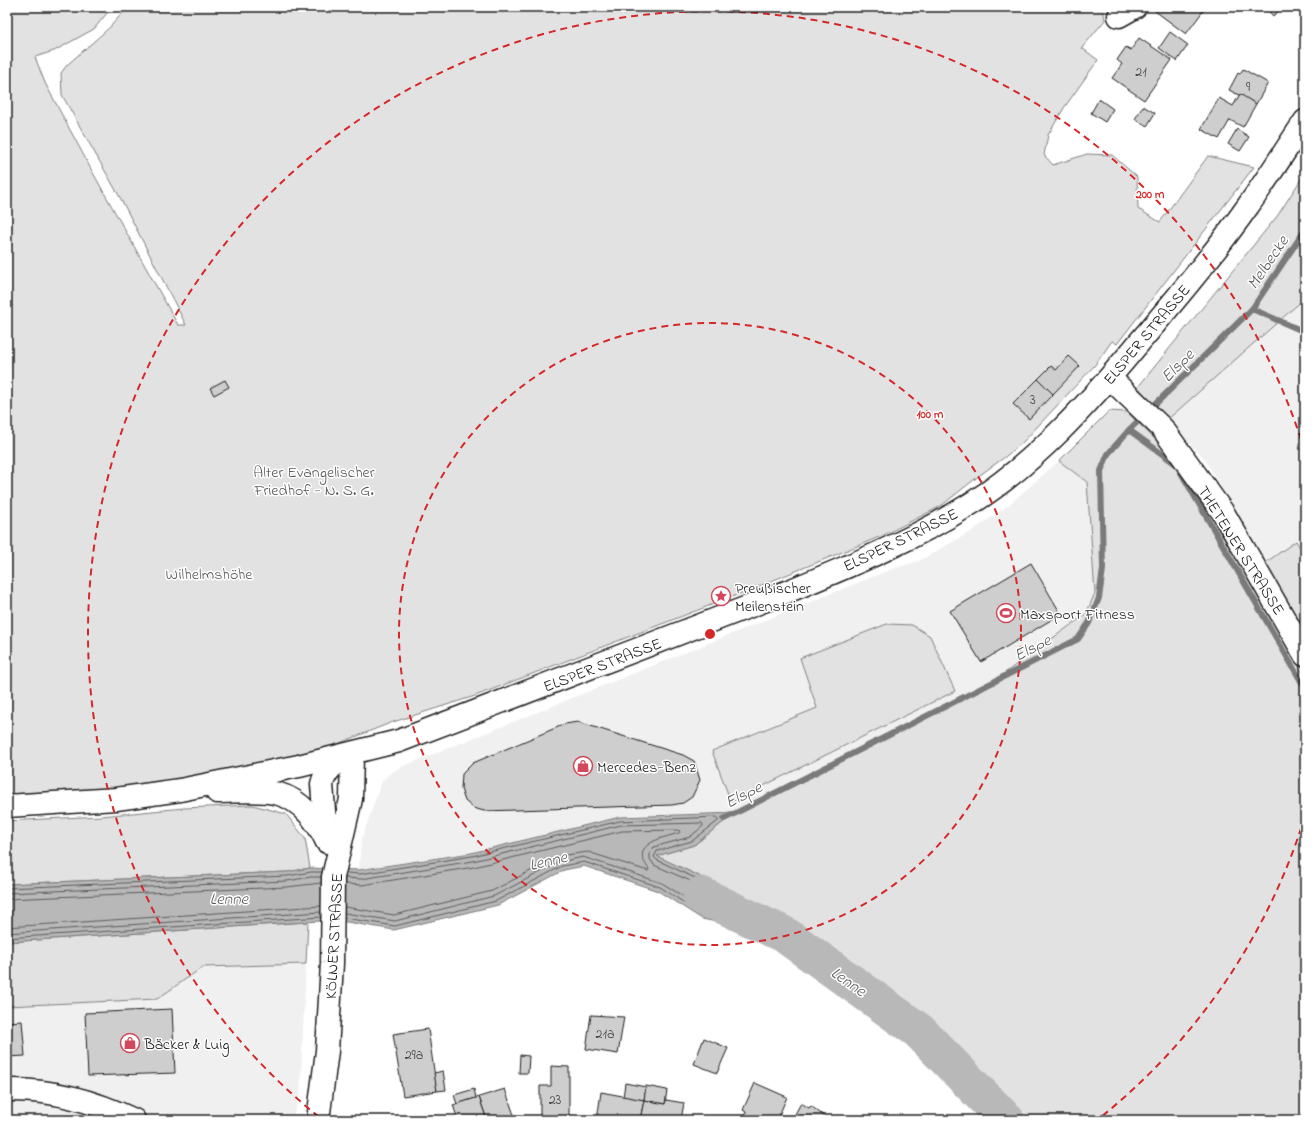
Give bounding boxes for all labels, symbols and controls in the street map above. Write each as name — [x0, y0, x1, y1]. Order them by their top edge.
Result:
house number: 21 — [1135, 62, 1147, 83]
house number: 9 — [1246, 77, 1251, 98]
text: 200 m — [1135, 186, 1165, 204]
water label: Melbecke — [1241, 230, 1296, 295]
street label: ELSPER STRASSE — [1098, 280, 1197, 391]
water label: Elspe — [1156, 343, 1202, 389]
house number: 3 — [1030, 390, 1036, 411]
text: 100 m — [917, 406, 944, 424]
park label: Alter Evangelischer Friedhof - N. S. G. — [253, 461, 375, 503]
street label: THETENER STRASSE — [1191, 482, 1290, 620]
street label: ELSPER STRASSE — [839, 503, 962, 579]
park label: Wilhelmshöhe — [166, 563, 253, 587]
place label: Preußischer Meilenstein — [735, 577, 811, 619]
place icon: Preußischer Meilenstein — [710, 585, 732, 607]
sports icon: Maxsport Fitness — [995, 602, 1017, 624]
place label: Maxsport Fitness — [1020, 603, 1135, 627]
centre of rings — [703, 627, 717, 641]
water label: Elspe — [1010, 628, 1057, 668]
street label: ELSPER STRASSE — [540, 632, 665, 699]
shop icon: Mercedes-Benz — [572, 755, 594, 777]
place label: Mercedes-Benz — [597, 756, 696, 780]
water label: Elspe — [721, 775, 768, 815]
water label: Lenne — [527, 845, 571, 878]
street label: KÖLNER STRASSE — [320, 873, 350, 1000]
water label: Lenne — [210, 887, 250, 912]
water label: Lenne — [825, 961, 872, 1004]
house number: 21a — [596, 1024, 614, 1045]
shop icon: Bäcker & Luig — [119, 1032, 141, 1054]
place label: Bäcker & Luig — [143, 1033, 230, 1057]
house number: 29a — [405, 1045, 423, 1066]
house number: 23 — [549, 1090, 562, 1111]

